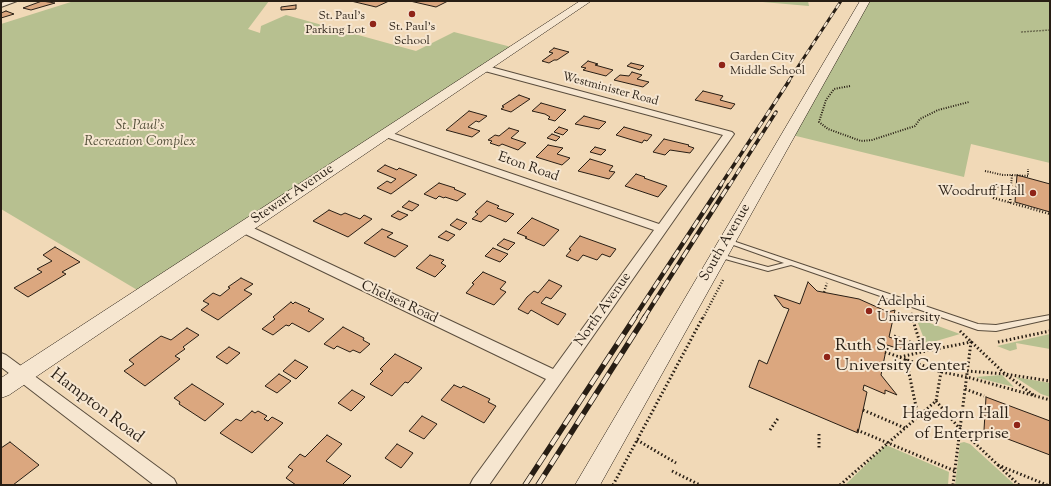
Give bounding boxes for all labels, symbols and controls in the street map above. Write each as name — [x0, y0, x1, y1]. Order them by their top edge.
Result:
marker: St. Paul's School — [407, 9, 417, 19]
place label: St. Paul's Parking Lot — [305, 10, 365, 38]
marker: St. Paul's Parking Lot — [368, 19, 378, 29]
place label: St. Paul's School — [389, 21, 435, 49]
place label: Garden City Middle School — [730, 51, 805, 79]
marker: Garden City Middle School — [717, 60, 727, 70]
street label: Westminister Road — [560, 70, 660, 110]
park label: St. Paul's Recreation Complex — [84, 119, 196, 152]
street label: Eton Road — [495, 150, 561, 186]
street label: Stewart Avenue — [249, 161, 337, 229]
place label: Woodruff Hall — [938, 185, 1025, 201]
marker: Woodruff Hall — [1028, 188, 1038, 198]
street label: South Avenue — [697, 201, 755, 285]
street label: North Avenue — [572, 270, 636, 350]
street label: Chelsea Road — [358, 278, 440, 328]
place label: Adelphi University — [877, 295, 940, 328]
marker: Adelphi University — [864, 306, 874, 316]
place label: Ruth S. Harley University Center — [835, 337, 967, 377]
marker: Ruth S. Harley University Center — [822, 352, 832, 362]
street label: Hampton Road — [45, 365, 147, 449]
place label: Hagedorn Hall of Enterprise — [902, 405, 1009, 445]
marker: Hagedorn Hall of Enterprise — [1012, 420, 1022, 430]

